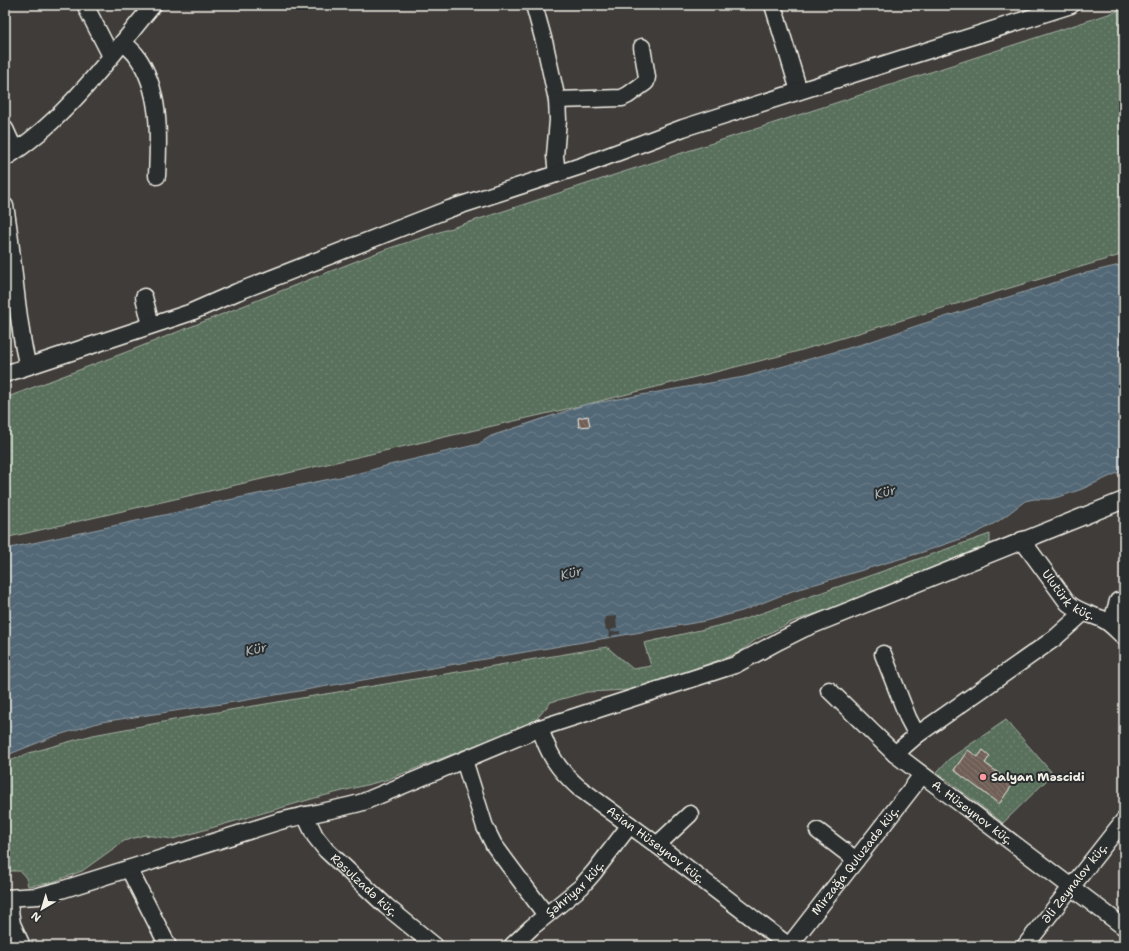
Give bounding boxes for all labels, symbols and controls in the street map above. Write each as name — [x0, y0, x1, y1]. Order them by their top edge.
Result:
water label: Kür — [872, 481, 898, 503]
water label: Kür — [558, 562, 584, 584]
street label: Ulutürk küç. — [1038, 566, 1097, 624]
water label: Kür — [244, 638, 269, 660]
place label: Salyan Məscidi — [991, 769, 1085, 785]
marker: Salyan Məscidi — [978, 772, 988, 782]
street label: A. Hüseynov küç. — [929, 777, 1016, 848]
street label: Asian Hüseynov küç. — [603, 803, 708, 887]
street label: Mirzağa Quluzadə küç. — [808, 803, 903, 919]
street label: Əli Zeynalov küç. — [1038, 840, 1111, 927]
street label: Rəsulzadə küç. — [327, 850, 401, 920]
street label: Şəhriyar küç. — [542, 858, 608, 921]
north arrow — [22, 889, 62, 929]
text: N — [28, 908, 44, 925]

